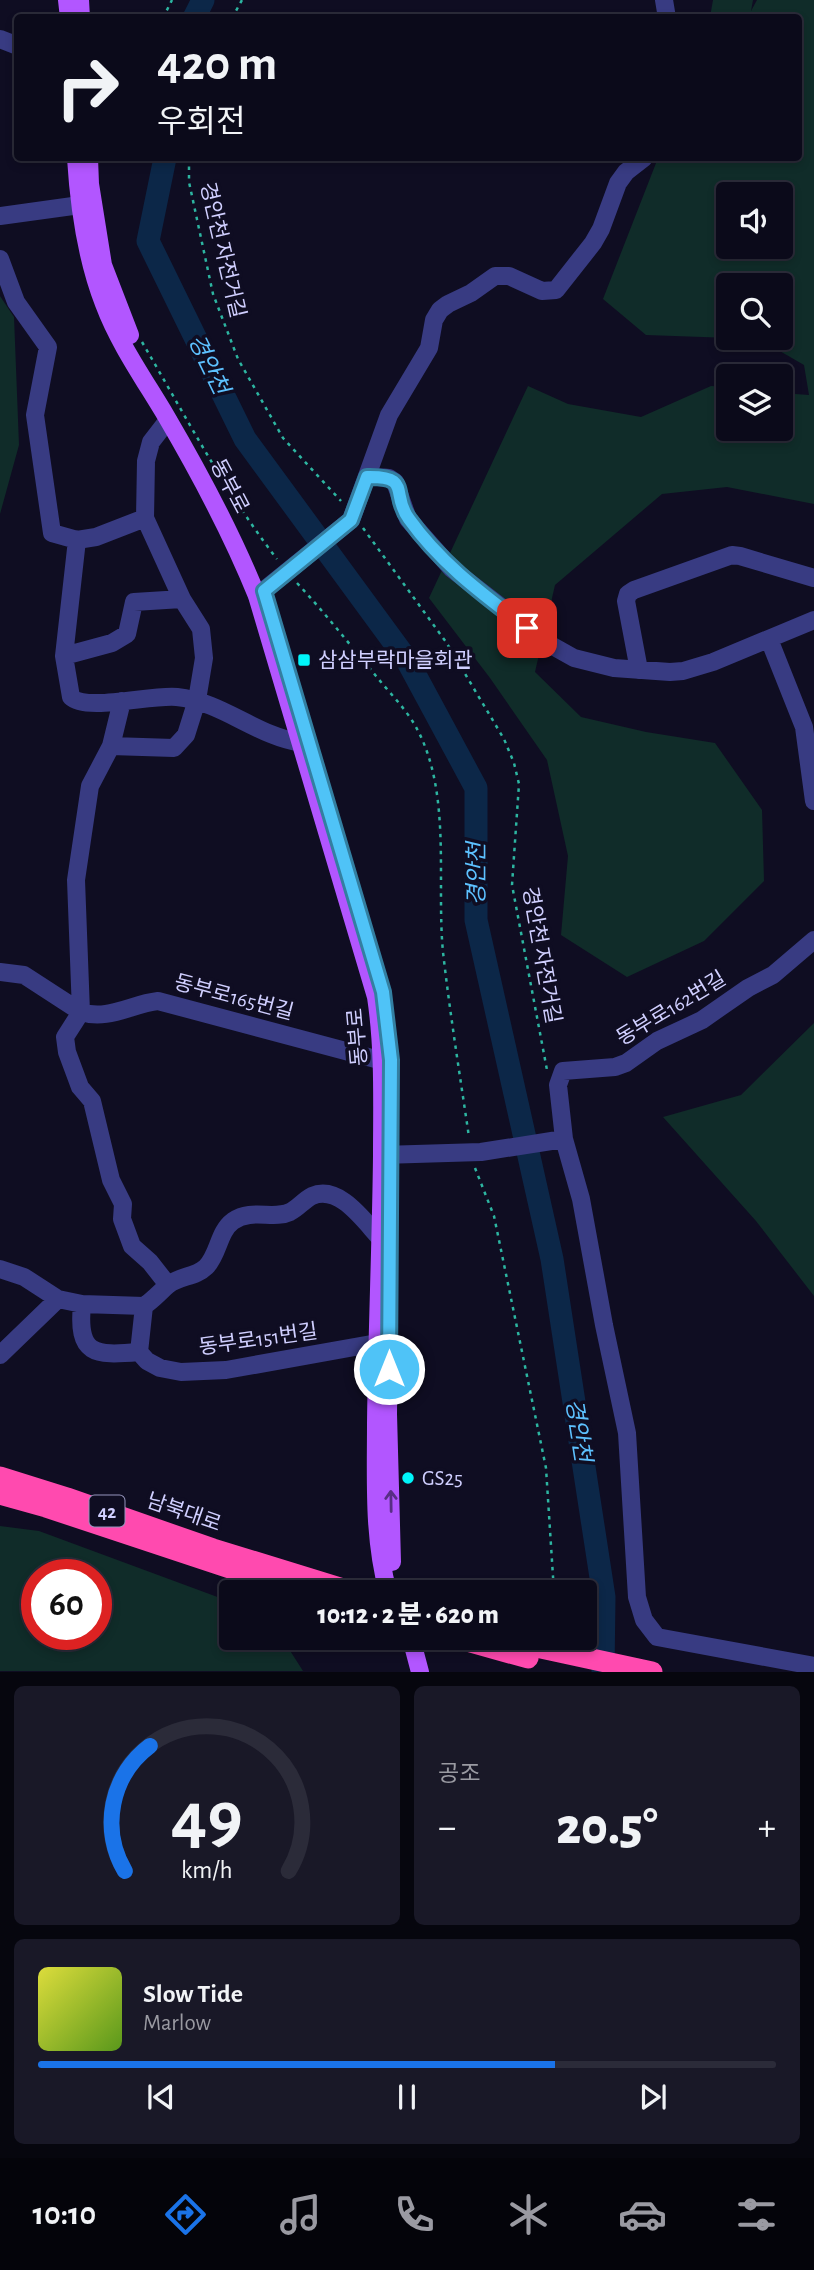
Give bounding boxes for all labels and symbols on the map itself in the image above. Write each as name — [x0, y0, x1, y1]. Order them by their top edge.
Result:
street label: 경안천 자전거길 — [197, 180, 249, 320]
water label: 경안천 — [183, 330, 235, 401]
street label: 동부로 — [207, 456, 252, 517]
pin — [497, 598, 557, 658]
place label: 삼삼부락마을회관 — [318, 649, 473, 671]
marker: 삼삼부락마을회관 — [296, 652, 312, 668]
water label: 경안천 — [464, 839, 489, 906]
street label: 경안천 자전거길 — [519, 885, 565, 1025]
street label: 동부로162번길 — [613, 967, 729, 1049]
street label: 동부로165번길 — [172, 971, 296, 1023]
street label: 동부로 — [345, 1007, 370, 1067]
street label: 동부로151번길 — [197, 1320, 319, 1358]
position arrow — [352, 1332, 426, 1406]
water label: 경안천 — [561, 1397, 596, 1466]
place label: GS25 — [422, 1468, 463, 1489]
marker: GS25 — [400, 1470, 416, 1486]
street label: 남북대로 — [144, 1489, 224, 1535]
one-way arrow — [384, 1489, 397, 1512]
road number: 42 — [90, 1496, 124, 1526]
speed limit sign: 60 — [21, 1559, 112, 1650]

